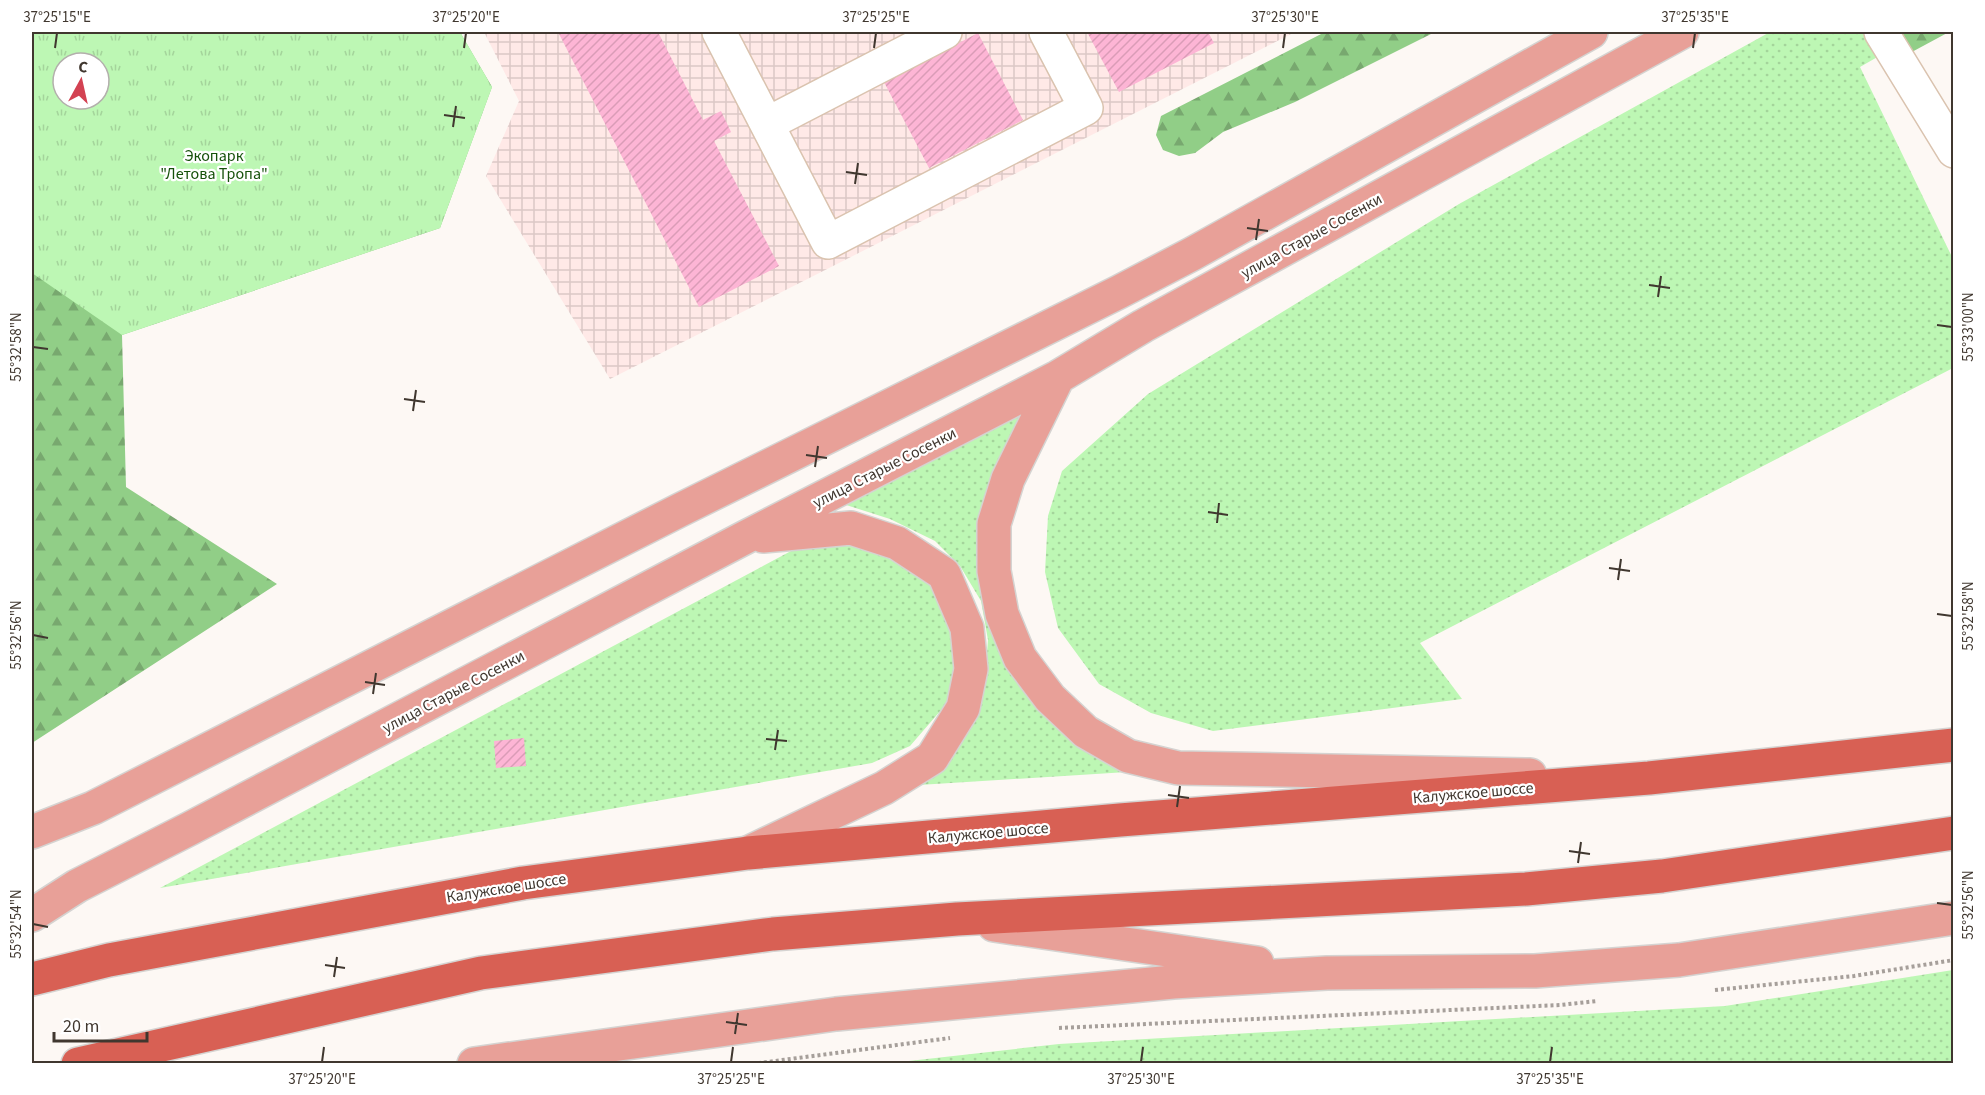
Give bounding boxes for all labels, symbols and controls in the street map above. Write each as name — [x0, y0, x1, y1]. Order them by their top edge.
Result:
text: 37°25'15"E — [23, 7, 91, 28]
text: 37°25'20"E — [432, 7, 500, 28]
text: 37°25'25"E — [842, 7, 910, 28]
text: 37°25'30"E — [1251, 7, 1319, 28]
text: 37°25'35"E — [1661, 7, 1729, 28]
north arrow — [51, 51, 111, 111]
text: С — [77, 56, 89, 79]
park label: Экопарк "Летова Тропа" — [160, 145, 268, 185]
street label: улица Старые Сосенки — [1237, 188, 1386, 284]
text: 55°33'00"N — [1958, 292, 1979, 362]
text: 55°32'58"N — [6, 312, 27, 382]
street label: улица Старые Сосенки — [809, 422, 960, 514]
text: 55°32'58"N — [1958, 581, 1979, 651]
text: 55°32'56"N — [6, 600, 27, 670]
street label: улица Старые Сосенки — [378, 645, 529, 739]
street label: Калужское шоссе — [1412, 777, 1534, 809]
street label: Калужское шоссе — [927, 817, 1049, 849]
street label: Калужское шоссе — [445, 868, 568, 908]
text: 55°32'56"N — [1958, 870, 1979, 940]
text: 55°32'54"N — [6, 889, 27, 959]
scale bar — [54, 1005, 147, 1043]
text: 20 m — [63, 1014, 99, 1039]
text: 37°25'20"E — [288, 1069, 356, 1090]
text: 37°25'25"E — [697, 1069, 765, 1090]
text: 37°25'30"E — [1107, 1069, 1175, 1090]
text: 37°25'35"E — [1516, 1069, 1584, 1090]

